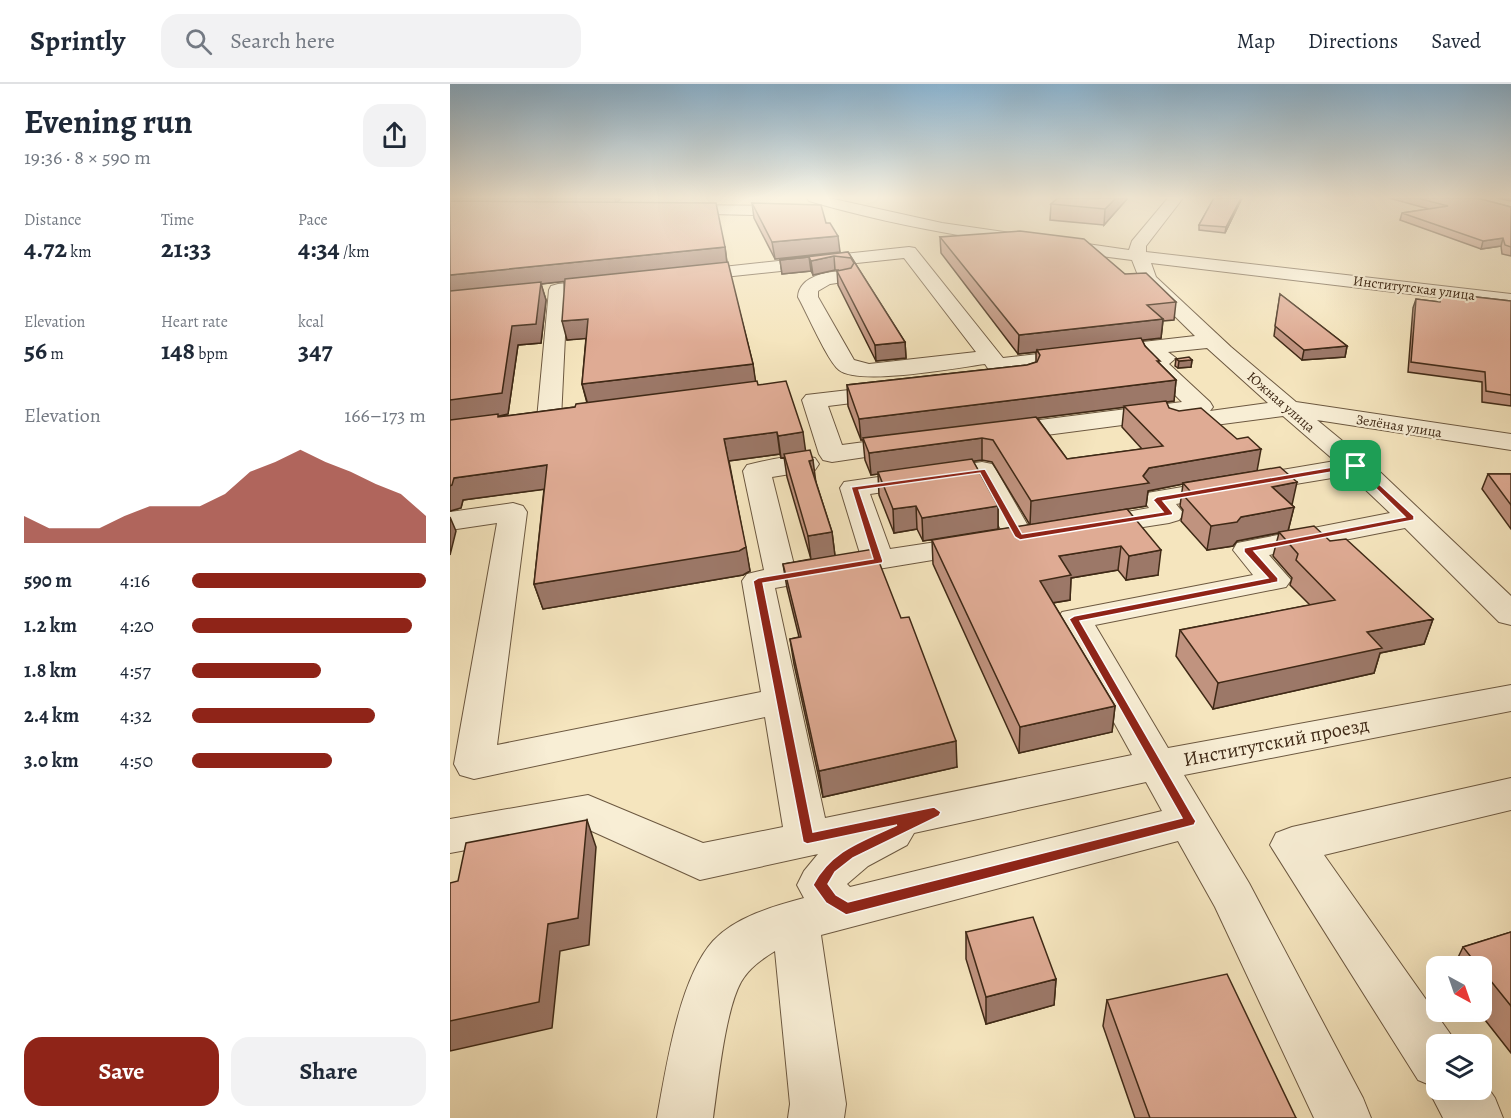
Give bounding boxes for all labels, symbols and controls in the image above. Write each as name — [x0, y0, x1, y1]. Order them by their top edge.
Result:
search box — [161, 14, 581, 68]
text: Sprintly — [30, 22, 125, 60]
icon: search — [182, 25, 215, 58]
text: Search here — [230, 26, 335, 56]
text: Map — [1237, 27, 1275, 55]
text: Directions — [1308, 27, 1398, 55]
text: Saved — [1431, 27, 1481, 55]
text: Evening run — [24, 99, 193, 144]
button: share — [363, 104, 426, 167]
text: 19:36 · 8 × 590 m — [24, 144, 151, 171]
text: Distance — [24, 209, 81, 231]
text: Time — [161, 209, 194, 231]
text: Pace — [298, 209, 328, 231]
text: 4.72 — [24, 231, 67, 266]
text: 21:33 — [161, 231, 211, 266]
text: 4:34 — [298, 231, 340, 266]
text: km — [67, 241, 91, 263]
text: /km — [340, 241, 370, 263]
street label: Институтская улица — [1352, 271, 1477, 305]
text: Elevation — [24, 311, 85, 333]
text: Heart rate — [161, 311, 228, 333]
text: kcal — [298, 311, 324, 333]
text: 56 — [24, 333, 47, 368]
text: 148 — [161, 333, 195, 368]
text: 347 — [298, 333, 333, 368]
text: m — [47, 343, 64, 365]
text: bpm — [195, 343, 228, 365]
street label: Южная улица — [1243, 367, 1319, 437]
text: Elevation — [24, 402, 101, 429]
text: 166–173 m — [344, 402, 426, 429]
street label: Зелёная улица — [1355, 410, 1444, 442]
pin — [1330, 440, 1381, 491]
icon: arrive — [1339, 449, 1372, 482]
text: 590 m — [24, 567, 72, 594]
text: 4:16 — [120, 567, 150, 594]
text: 1.2 km — [24, 612, 77, 639]
text: 4:20 — [120, 612, 154, 639]
text: 1.8 km — [24, 657, 77, 684]
text: 4:57 — [120, 657, 151, 684]
text: 2.4 km — [24, 702, 79, 729]
text: 4:32 — [120, 702, 152, 729]
street label: Институтский проезд — [1181, 711, 1371, 773]
text: 3.0 km — [24, 747, 79, 774]
text: 4:50 — [120, 747, 153, 774]
north arrow — [1426, 956, 1492, 1022]
map controls — [1426, 956, 1492, 1100]
button: layers — [1426, 1034, 1492, 1100]
button: Save — [24, 1037, 219, 1106]
button: Share — [231, 1037, 426, 1106]

